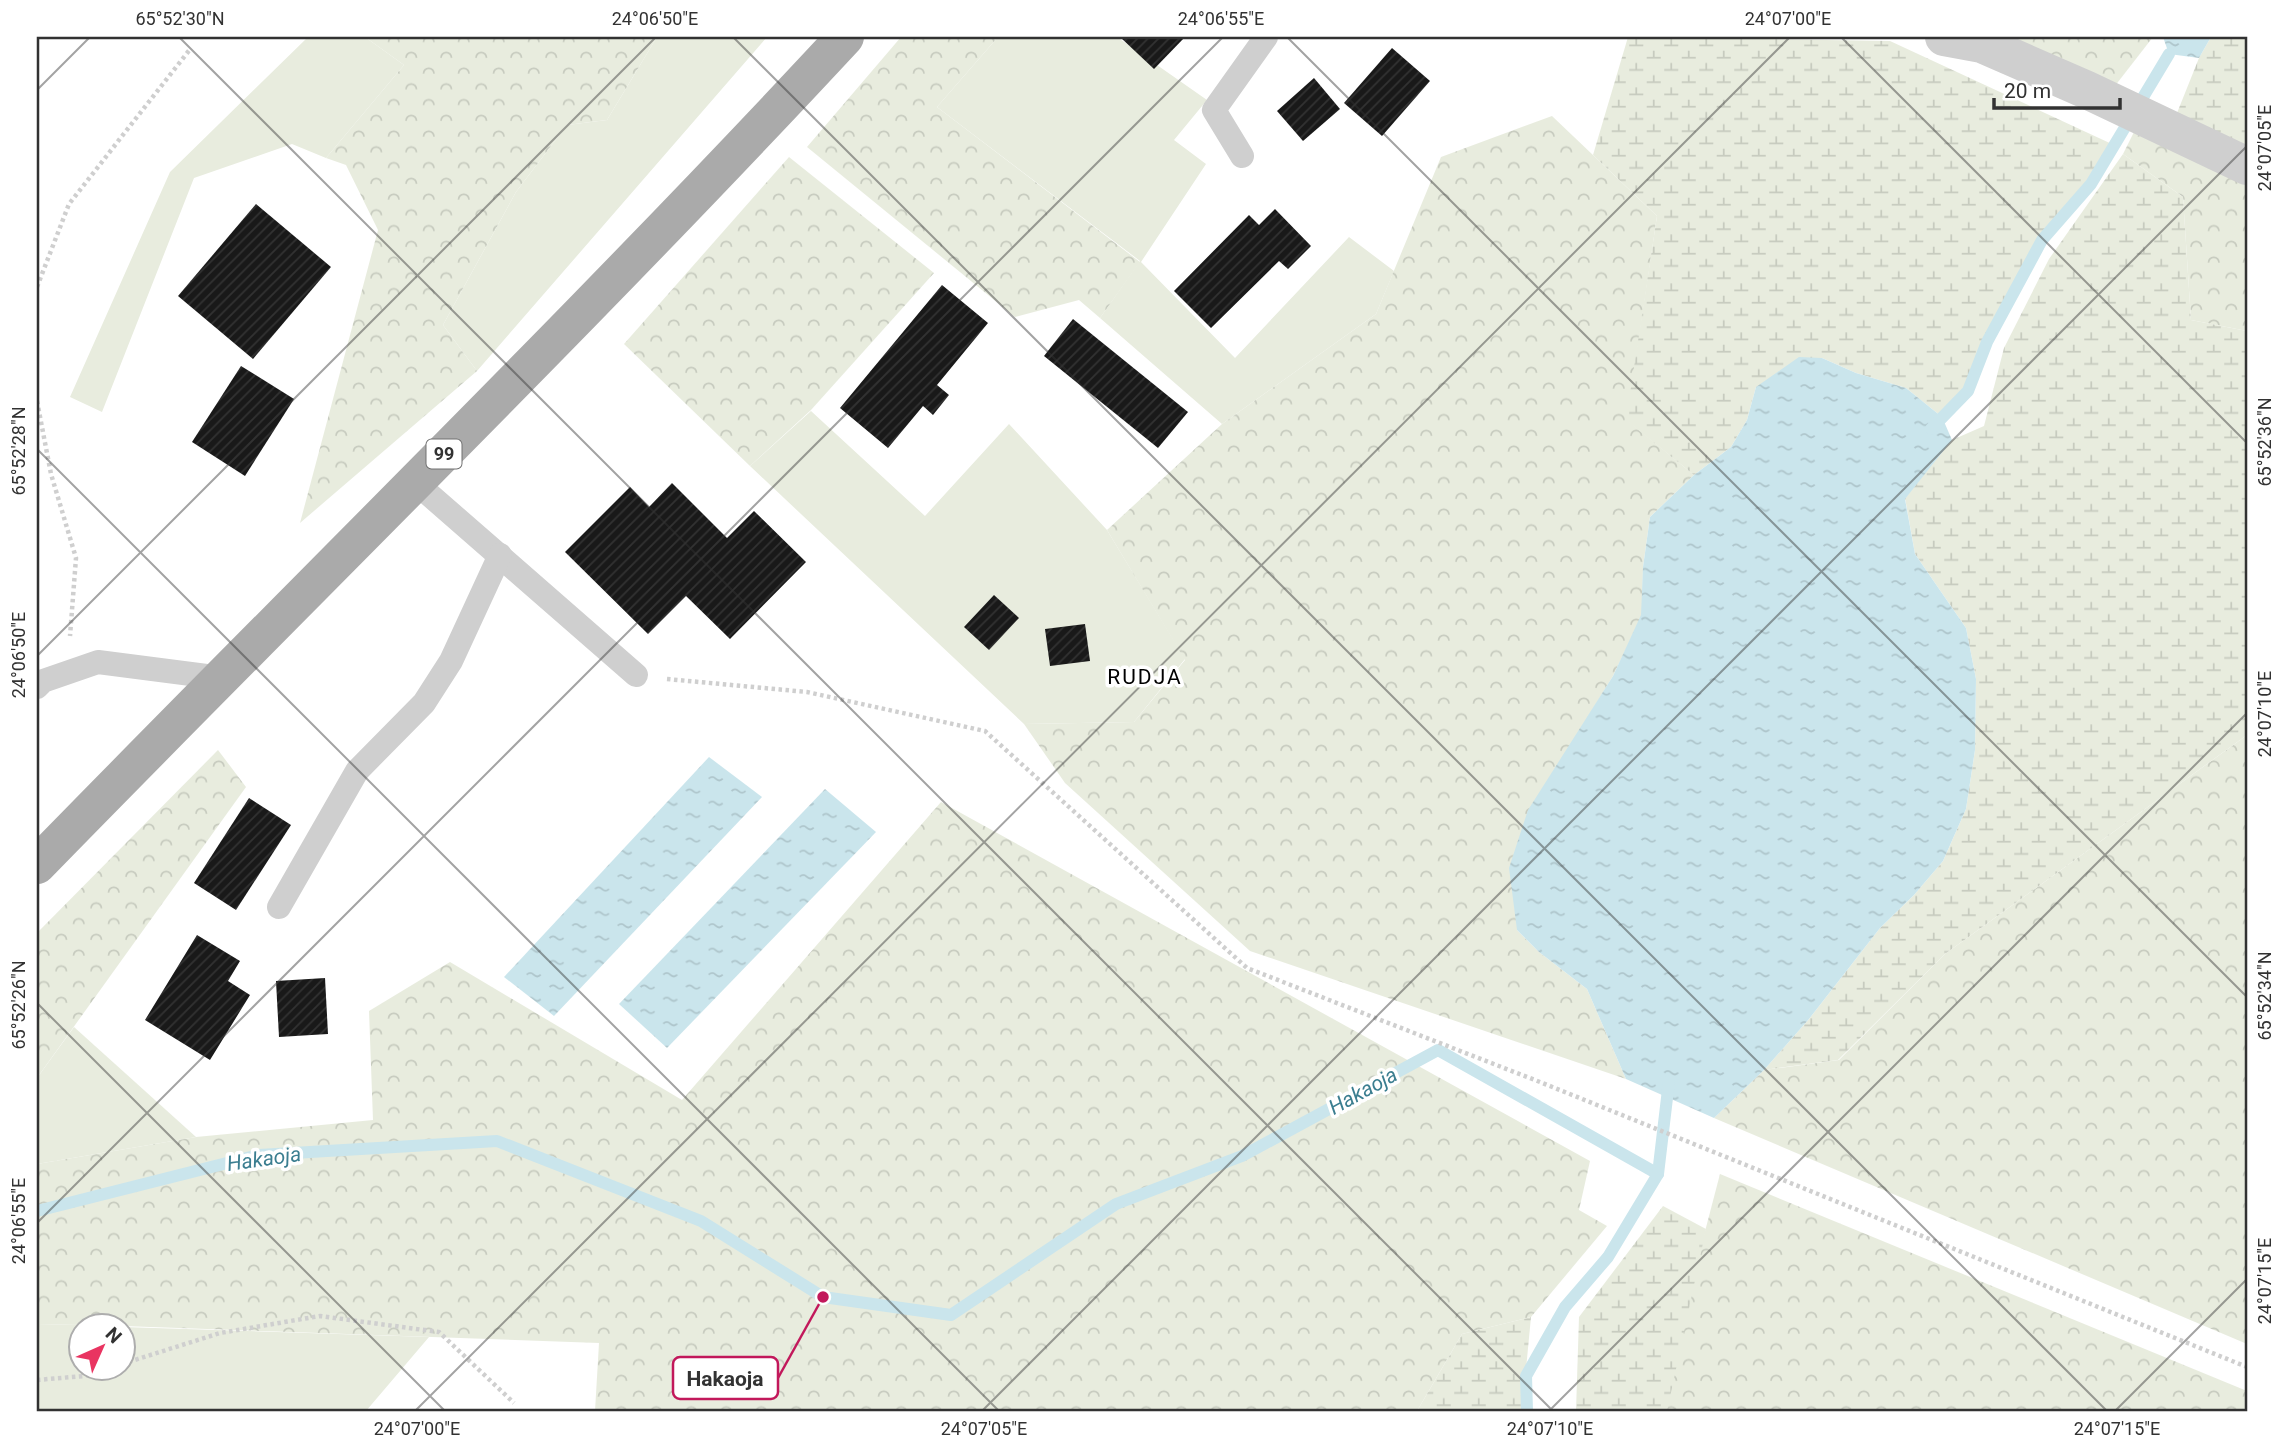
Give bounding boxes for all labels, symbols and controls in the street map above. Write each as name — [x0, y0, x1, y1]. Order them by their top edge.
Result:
text: 65°52'30"N — [135, 8, 225, 29]
text: 24°06'50"E — [612, 8, 698, 29]
text: 24°06'55"E — [1178, 8, 1264, 29]
text: 24°07'00"E — [1745, 8, 1831, 29]
scale bar — [1994, 66, 2120, 110]
text: 20 m — [2004, 79, 2051, 103]
text: 24°07'05"E — [2254, 105, 2275, 191]
text: 65°52'36"N — [2254, 397, 2275, 487]
text: 65°52'28"N — [8, 406, 29, 496]
road number: 99 — [426, 440, 462, 468]
text: 24°06'50"E — [8, 612, 29, 698]
district label: RUDJA — [1107, 665, 1183, 689]
text: 24°07'10"E — [2254, 671, 2275, 757]
text: 65°52'34"N — [2254, 951, 2275, 1041]
text: 65°52'26"N — [8, 960, 29, 1050]
water label: Hakaoja — [1325, 1062, 1401, 1120]
water label: Hakaoja — [225, 1142, 303, 1176]
text: 24°06'55"E — [8, 1178, 29, 1264]
text: 24°07'15"E — [2254, 1238, 2275, 1324]
north arrow — [66, 1312, 136, 1382]
text: N — [101, 1322, 127, 1348]
callout: Hakaoja — [673, 1357, 778, 1399]
text: Hakaoja — [686, 1367, 764, 1391]
text: 24°07'00"E — [374, 1418, 460, 1439]
text: 24°07'05"E — [941, 1418, 1027, 1439]
text: 24°07'10"E — [1507, 1418, 1593, 1439]
text: 24°07'15"E — [2074, 1418, 2160, 1439]

